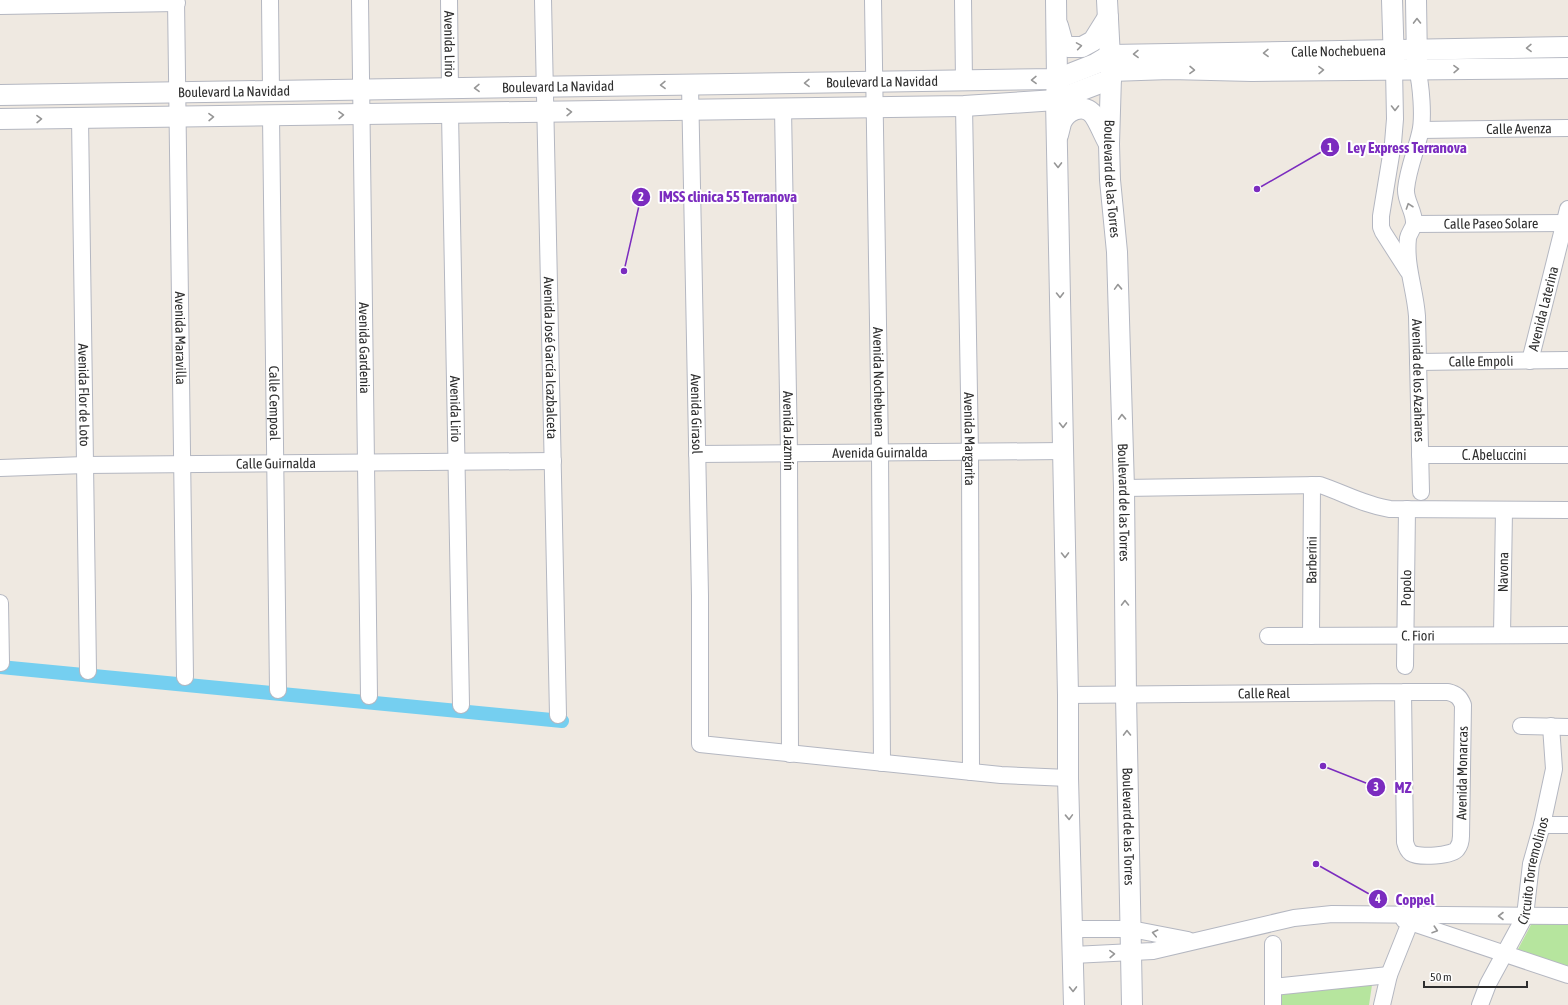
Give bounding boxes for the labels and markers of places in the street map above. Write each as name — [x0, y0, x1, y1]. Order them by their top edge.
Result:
callout: Ley Express Terranova — [1320, 134, 1475, 161]
callout: IMSS clinica 55 Terranova — [631, 183, 805, 210]
callout: MZ — [1366, 774, 1419, 801]
callout: Coppel — [1368, 886, 1443, 913]

